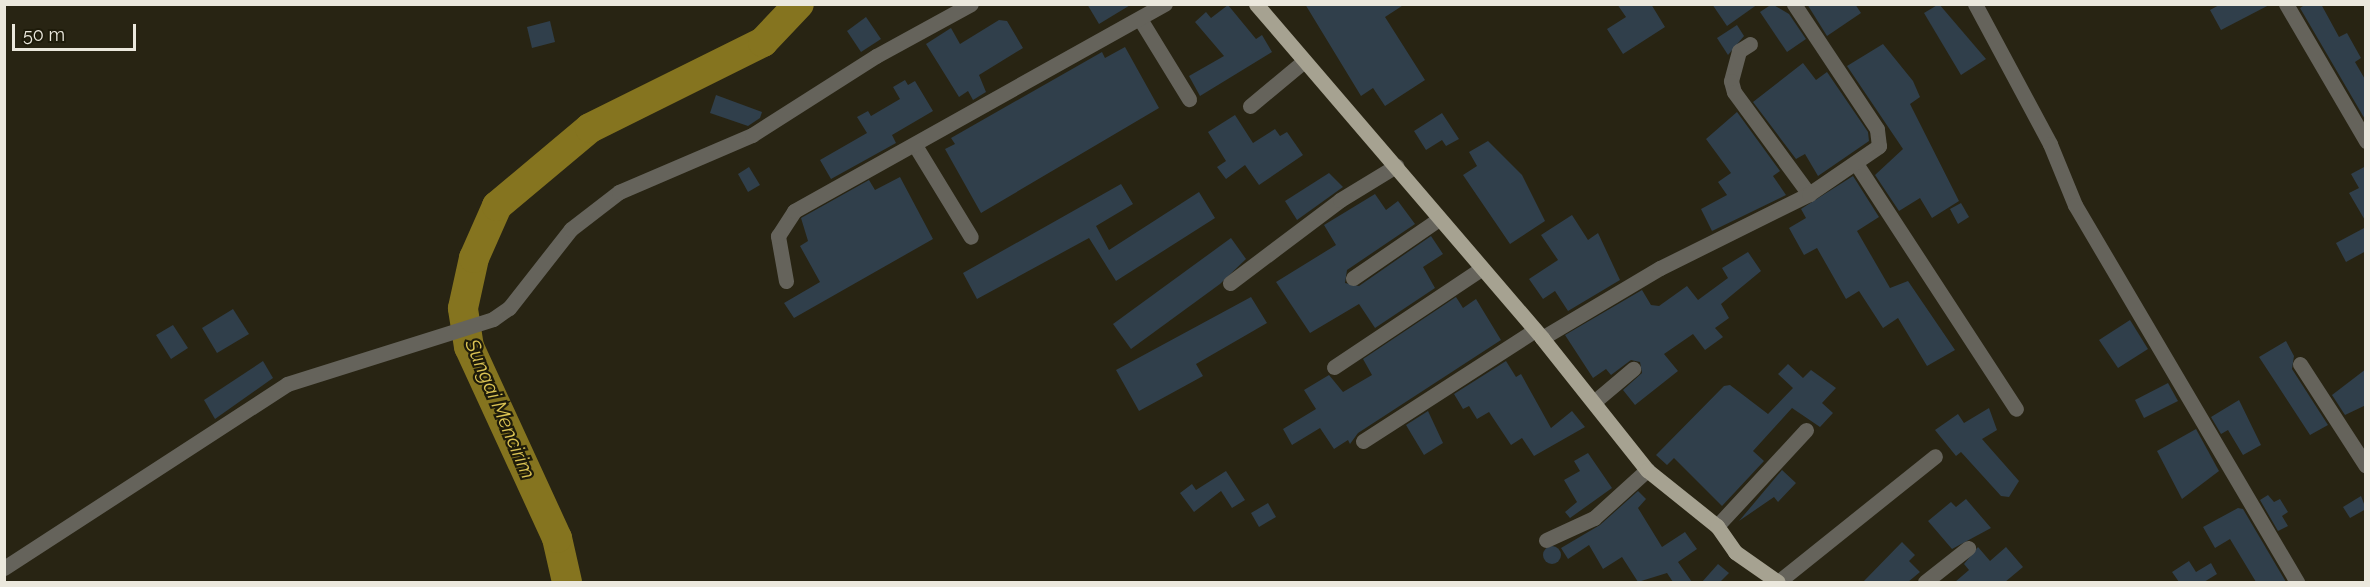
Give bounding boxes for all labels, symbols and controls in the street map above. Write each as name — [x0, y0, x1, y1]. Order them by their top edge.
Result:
scale bar — [15, 12, 140, 50]
text: 50 m — [23, 24, 65, 45]
water label: Sungai Mencirim — [460, 336, 540, 482]

